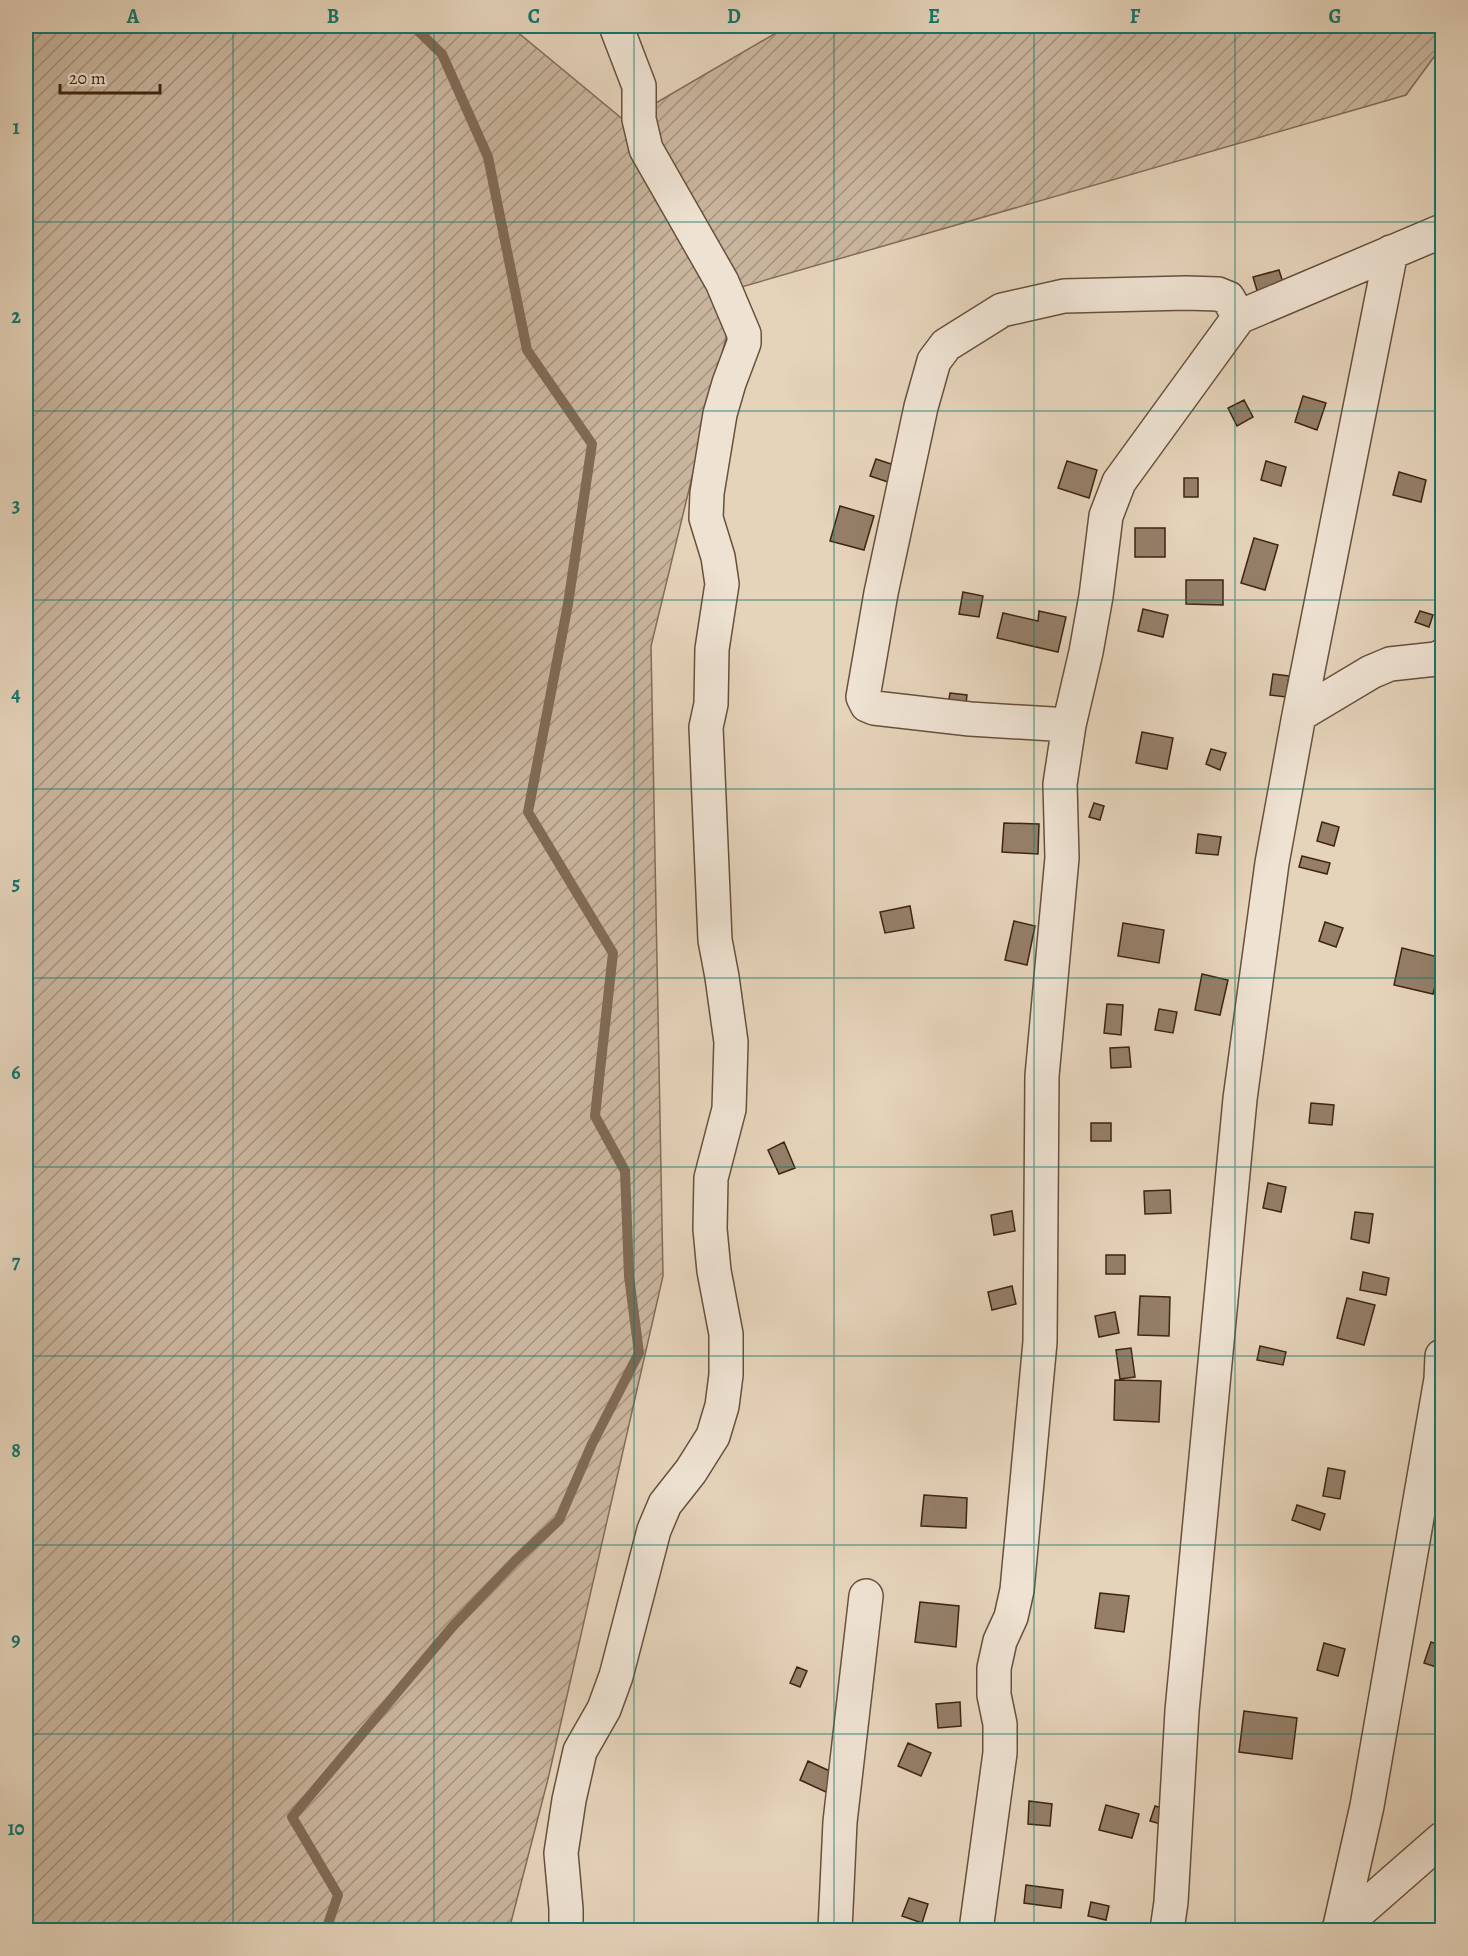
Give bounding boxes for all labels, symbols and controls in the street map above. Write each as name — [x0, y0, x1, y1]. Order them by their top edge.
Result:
text: A — [126, 3, 140, 30]
text: B — [327, 3, 339, 30]
text: C — [528, 3, 540, 30]
text: D — [727, 3, 741, 30]
text: E — [928, 3, 940, 30]
text: F — [1130, 3, 1141, 30]
text: G — [1328, 3, 1342, 30]
scale bar — [60, 57, 160, 95]
text: 20 m — [69, 66, 106, 90]
text: 1 — [12, 114, 20, 141]
text: 2 — [11, 303, 21, 330]
text: 3 — [12, 492, 20, 519]
text: 4 — [11, 681, 21, 708]
text: 5 — [12, 870, 20, 897]
text: 6 — [11, 1059, 21, 1086]
text: 7 — [12, 1248, 21, 1275]
text: 8 — [11, 1437, 21, 1464]
text: 9 — [11, 1626, 21, 1653]
text: 10 — [7, 1815, 25, 1842]

